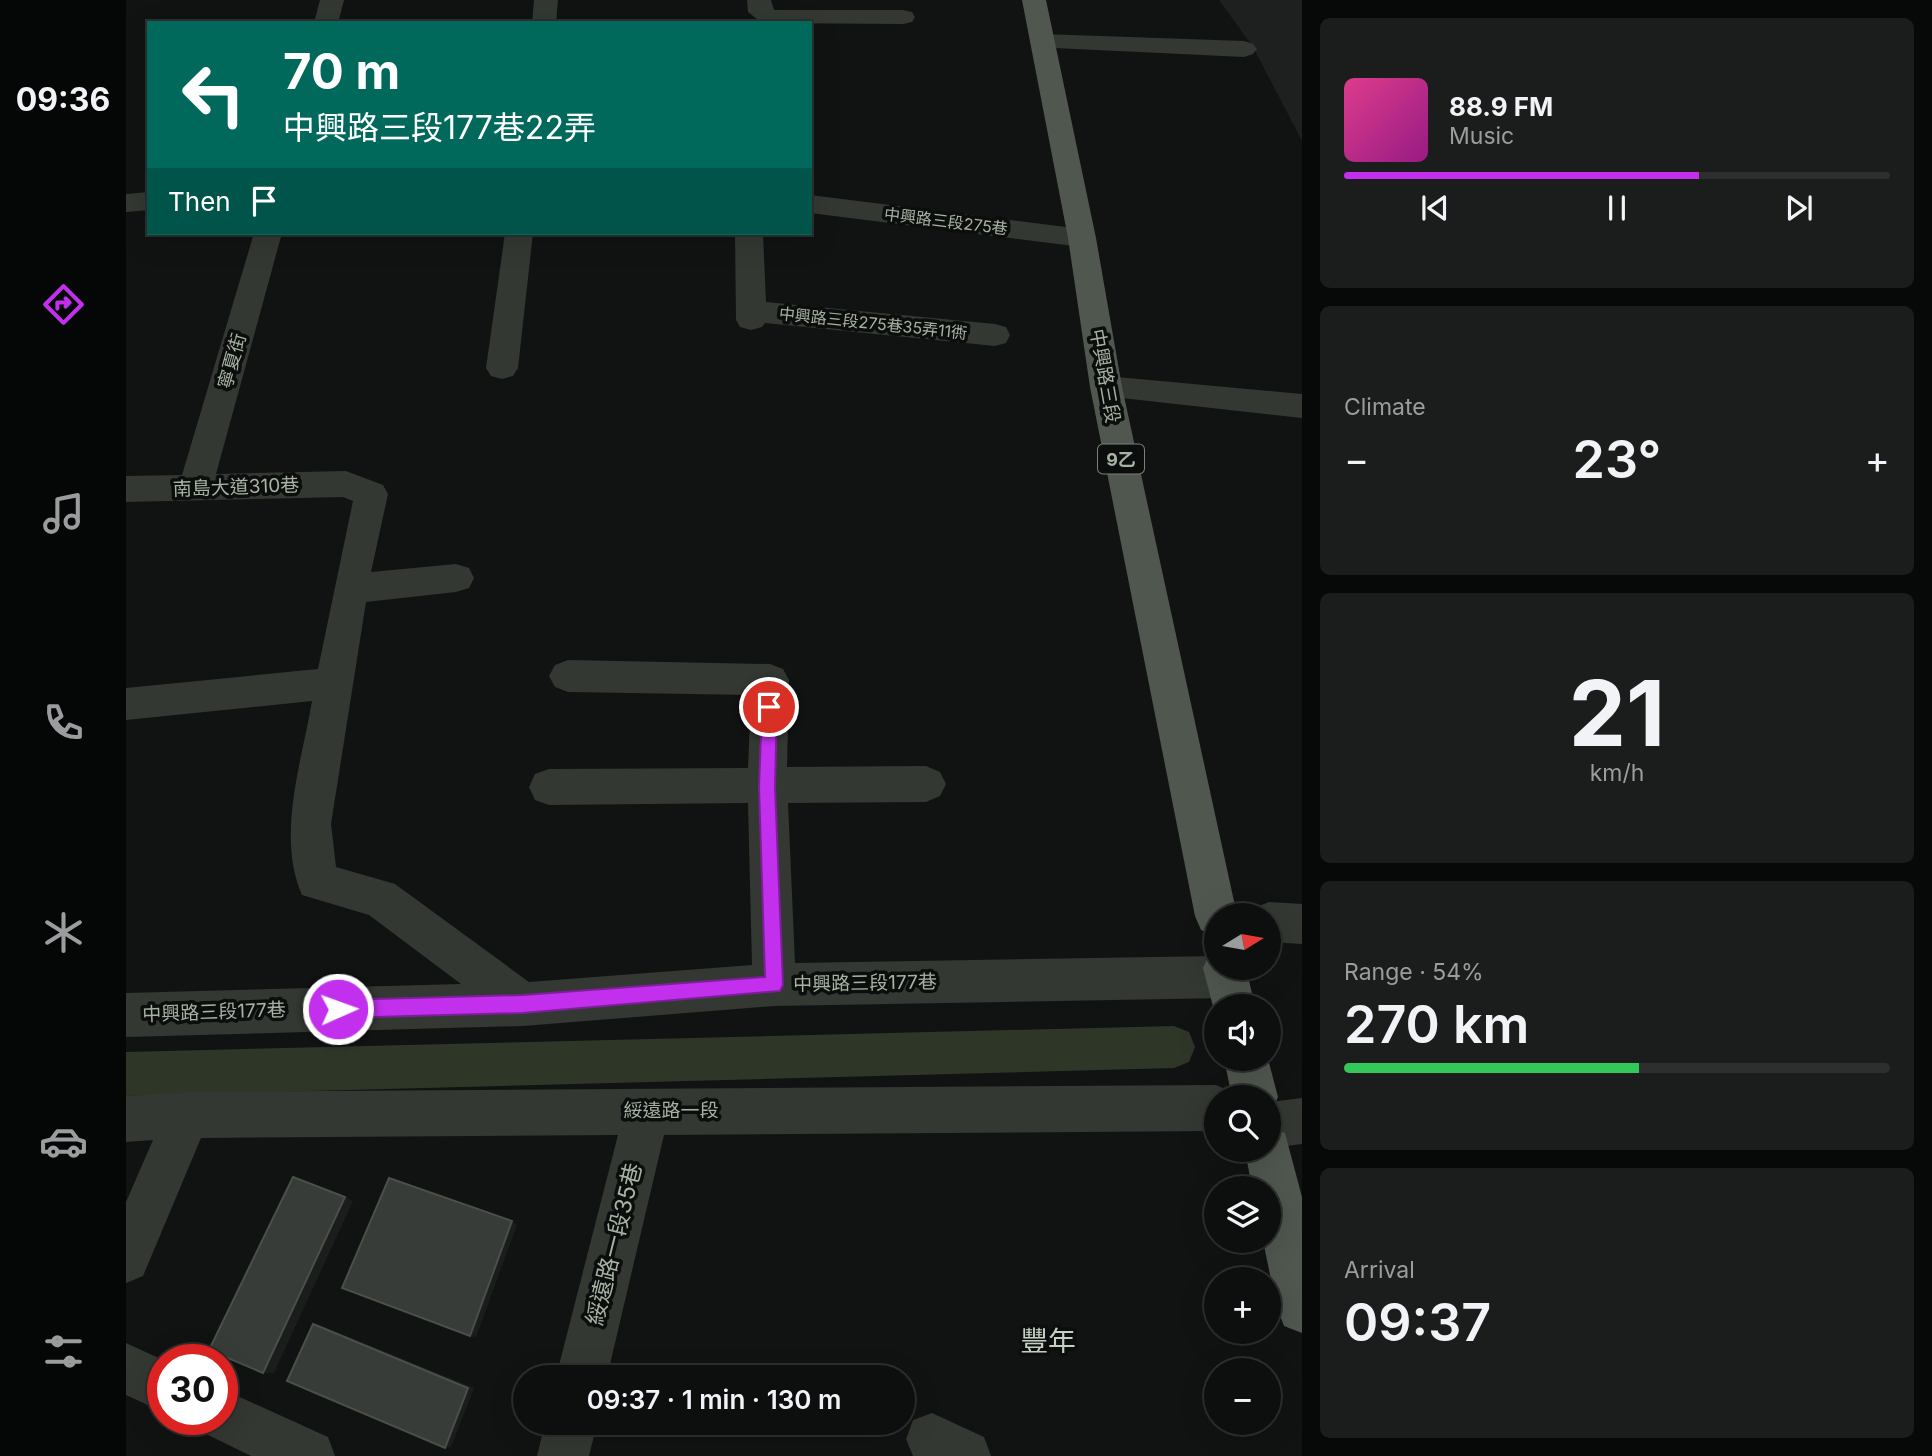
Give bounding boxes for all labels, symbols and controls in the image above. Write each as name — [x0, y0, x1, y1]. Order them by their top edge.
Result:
text: 70 m — [283, 42, 400, 101]
icon: left — [168, 49, 259, 140]
text: 09:36 — [16, 80, 110, 119]
text: 88.9 FM — [1449, 91, 1553, 122]
text: 中興路三段177巷22弄 — [283, 108, 596, 147]
text: Music — [1449, 122, 1514, 150]
icon: arrive — [245, 182, 283, 220]
text: Then — [168, 186, 231, 217]
icon: previous — [1416, 189, 1454, 227]
icon: pause — [1598, 189, 1636, 227]
icon: next — [1780, 189, 1818, 227]
street label: 中興路三段275巷 — [883, 203, 1009, 239]
icon: directions — [39, 280, 88, 329]
street label: 中興路三段275巷35弄11衖 — [778, 303, 968, 343]
street label: 中興路三段 — [1085, 327, 1125, 425]
street label: 寧夏街 — [213, 330, 251, 392]
text: Climate — [1344, 393, 1426, 421]
text: 23° — [1573, 428, 1661, 491]
text: − — [1344, 436, 1369, 482]
text: + — [1865, 436, 1890, 482]
road number: 9乙 — [1098, 444, 1144, 474]
street label: 南島大道310巷 — [172, 473, 300, 501]
icon: music — [39, 489, 88, 538]
text: 21 — [1569, 658, 1665, 768]
pin — [739, 677, 799, 737]
icon: arrive — [750, 688, 788, 726]
icon: phone — [39, 698, 88, 747]
text: km/h — [1590, 759, 1644, 787]
north arrow — [1204, 903, 1281, 980]
map controls — [1204, 903, 1281, 1435]
icon: climate — [39, 908, 88, 957]
text: Range · 54% — [1344, 958, 1484, 986]
street label: 中興路三段177巷 — [793, 970, 937, 996]
position arrow — [301, 972, 375, 1046]
text: 270 km — [1344, 993, 1529, 1056]
button: sound — [1204, 994, 1281, 1071]
street label: 中興路三段177巷 — [142, 998, 286, 1026]
button: search — [1204, 1085, 1281, 1162]
street label: 綏遠路一段 — [623, 1099, 719, 1122]
icon: car — [39, 1117, 88, 1166]
street label: 綏遠路一段35巷 — [580, 1160, 648, 1328]
button: layers — [1204, 1176, 1281, 1253]
text: Arrival — [1344, 1256, 1415, 1284]
button: + — [1204, 1267, 1281, 1344]
text: 09:37 — [1344, 1291, 1491, 1354]
district label: 豐年 — [1020, 1324, 1076, 1358]
icon: filters — [39, 1327, 88, 1376]
speed limit sign: 30 — [147, 1344, 238, 1435]
button: − — [1204, 1358, 1281, 1435]
text: 09:37 · 1 min · 130 m — [587, 1384, 841, 1415]

